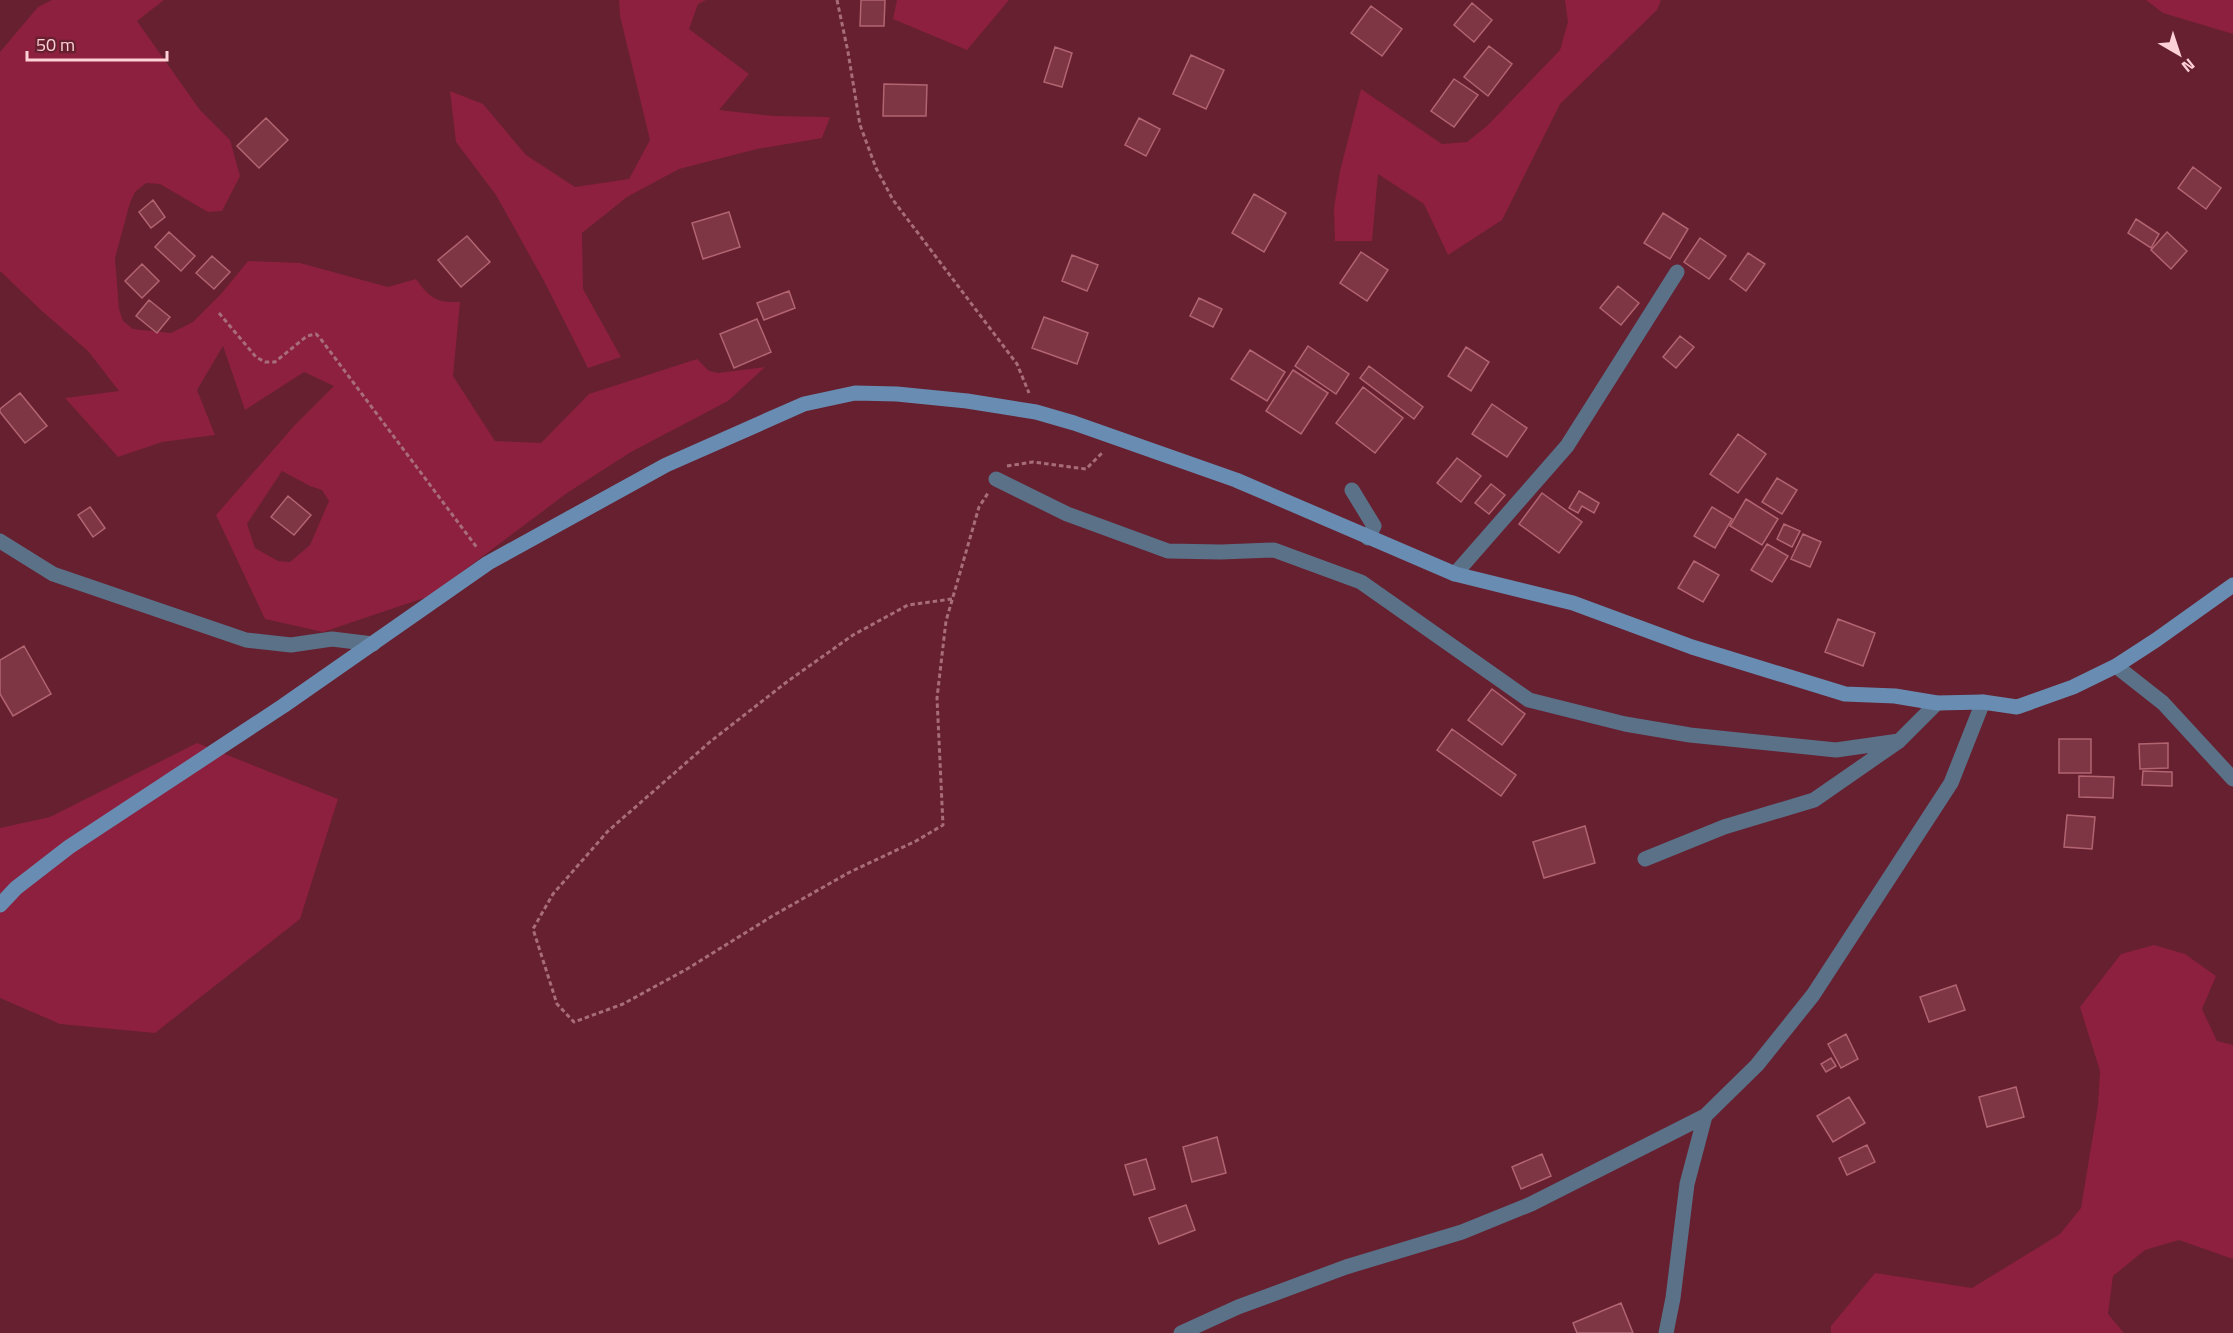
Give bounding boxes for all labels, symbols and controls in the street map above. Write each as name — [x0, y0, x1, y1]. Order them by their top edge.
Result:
scale bar — [27, 24, 166, 62]
north arrow — [2149, 24, 2209, 84]
text: 50 m — [36, 31, 75, 58]
text: N — [2177, 53, 2200, 78]

